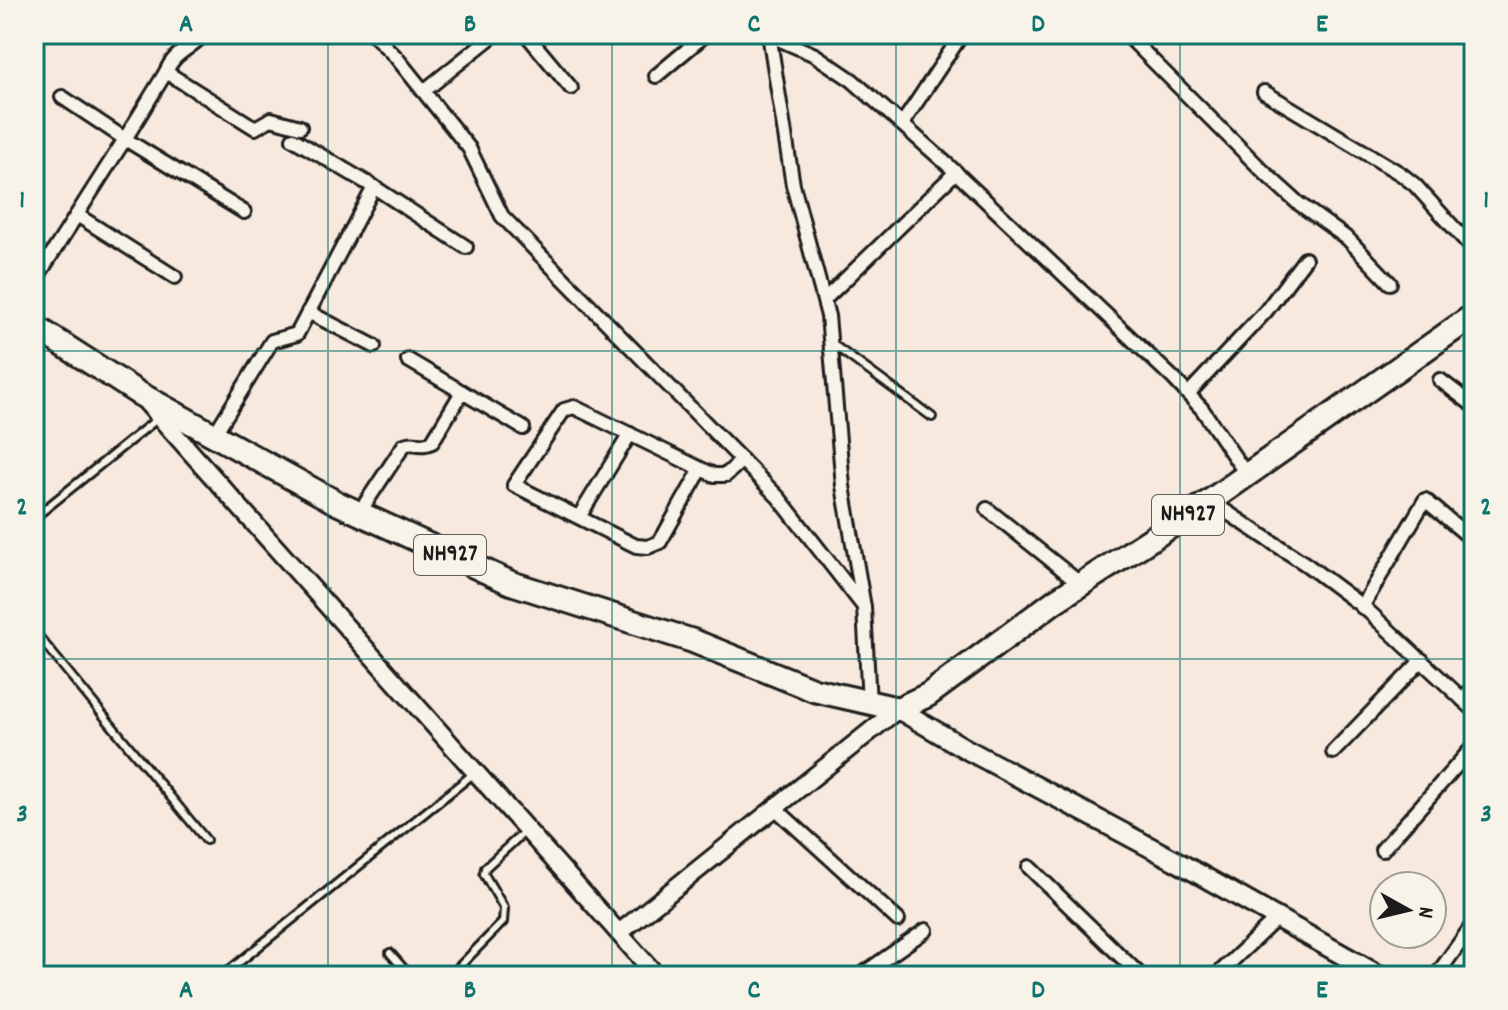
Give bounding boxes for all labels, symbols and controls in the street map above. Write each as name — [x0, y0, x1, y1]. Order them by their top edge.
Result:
text: A — [179, 7, 193, 44]
text: B — [464, 7, 476, 44]
text: C — [748, 7, 761, 44]
text: D — [1031, 7, 1045, 44]
text: E — [1316, 7, 1328, 44]
text: 1 — [19, 183, 25, 220]
text: 1 — [1483, 183, 1489, 220]
text: 2 — [16, 490, 28, 527]
text: 2 — [1480, 490, 1492, 527]
road number: NH927 — [1152, 495, 1224, 535]
road number: NH927 — [414, 535, 486, 575]
text: 3 — [16, 797, 28, 834]
text: 3 — [1480, 797, 1492, 834]
north arrow — [1368, 870, 1448, 950]
text: N — [1408, 905, 1440, 920]
text: A — [179, 973, 193, 1010]
text: B — [464, 973, 476, 1010]
text: C — [748, 973, 761, 1010]
text: D — [1031, 973, 1045, 1010]
text: E — [1316, 973, 1328, 1010]

